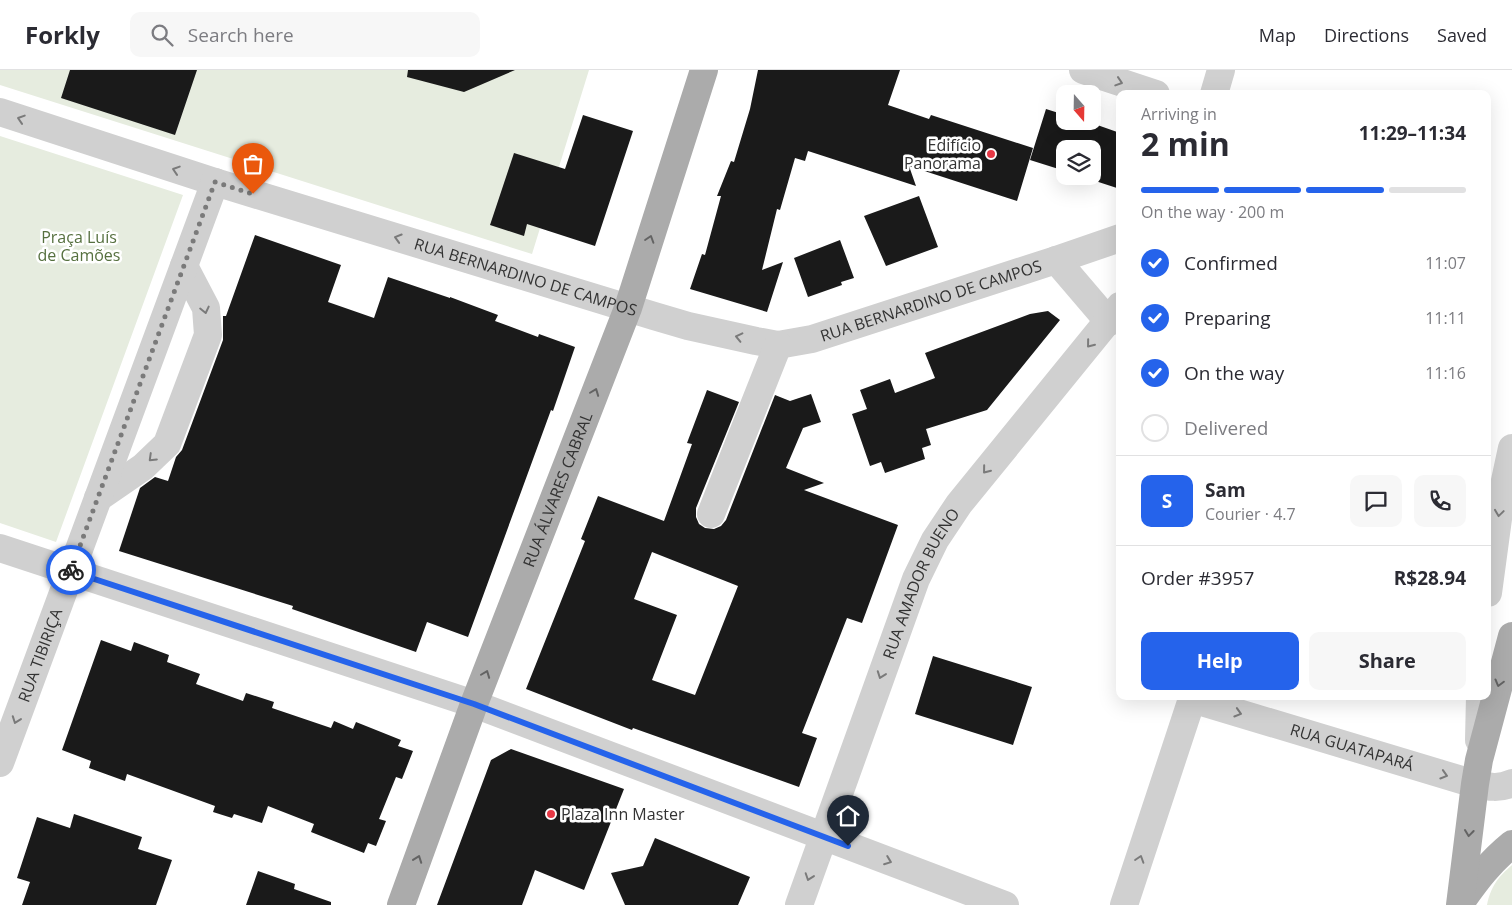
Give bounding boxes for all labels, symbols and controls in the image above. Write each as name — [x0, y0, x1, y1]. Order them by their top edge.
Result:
search box — [130, 12, 480, 57]
text: Forkly — [25, 18, 100, 51]
icon: search — [148, 21, 176, 49]
text: Search here — [188, 22, 294, 48]
text: Map — [1259, 23, 1296, 47]
text: Directions — [1324, 23, 1409, 47]
text: Saved — [1437, 23, 1487, 47]
one-way arrow — [1115, 76, 1123, 86]
north arrow — [1056, 85, 1101, 130]
map controls — [1056, 85, 1101, 185]
text: Arriving in — [1141, 103, 1217, 125]
one-way arrow — [18, 115, 26, 125]
text: 11:29–11:34 — [1359, 120, 1466, 146]
text: 2 min — [1141, 122, 1230, 165]
place label: Edifício Panorama — [904, 134, 981, 174]
button: layers — [1056, 140, 1101, 185]
pin — [232, 143, 274, 194]
marker: Edifício Panorama — [985, 148, 997, 160]
icon: bag — [239, 150, 267, 178]
one-way arrow — [172, 165, 181, 175]
text: On the way · 200 m — [1141, 201, 1284, 223]
park label: Praça Luís de Camões — [38, 226, 120, 266]
street label: RUA BERNARDINO DE CAMPOS — [412, 232, 640, 321]
one-way arrow — [394, 234, 403, 244]
one-way arrow — [644, 235, 654, 243]
icon: check — [1141, 249, 1169, 277]
text: Confirmed — [1184, 250, 1278, 276]
text: 11:07 — [1425, 252, 1466, 274]
street label: RUA BERNARDINO DE CAMPOS — [817, 254, 1045, 347]
icon: check — [1141, 304, 1169, 332]
one-way arrow — [199, 305, 210, 314]
text: Preparing — [1184, 305, 1271, 331]
text: 11:11 — [1425, 307, 1466, 329]
one-way arrow — [734, 332, 743, 343]
one-way arrow — [1086, 339, 1095, 348]
icon: check — [1141, 359, 1169, 387]
text: On the way — [1184, 360, 1284, 386]
text: 11:16 — [1425, 362, 1466, 384]
one-way arrow — [589, 388, 599, 397]
street label: RUA ÁLVARES CABRAL — [517, 409, 597, 570]
text: Delivered — [1184, 415, 1268, 441]
one-way arrow — [149, 452, 158, 461]
one-way arrow — [983, 464, 992, 473]
button: chat — [1350, 475, 1402, 527]
button: phone — [1414, 475, 1466, 527]
text: Sam — [1205, 477, 1246, 503]
text: S — [1162, 488, 1172, 514]
text: Courier · 4.7 — [1205, 503, 1296, 525]
street label: RUA AMADOR BUENO — [877, 504, 964, 662]
one-way arrow — [1494, 509, 1504, 517]
courier — [46, 545, 96, 595]
icon: bike — [57, 556, 85, 584]
text: Order #3957 — [1141, 565, 1254, 591]
text: R$28.94 — [1394, 565, 1466, 591]
street label: RUA TIBIRIÇA — [13, 604, 68, 705]
button: Help — [1141, 632, 1299, 690]
button: Share — [1309, 632, 1466, 690]
one-way arrow — [480, 670, 490, 679]
one-way arrow — [877, 670, 887, 679]
one-way arrow — [1495, 679, 1505, 687]
one-way arrow — [1234, 708, 1242, 718]
one-way arrow — [12, 716, 22, 724]
street label: RUA GUATAPARÁ — [1288, 718, 1417, 776]
one-way arrow — [1440, 770, 1448, 780]
pin — [827, 795, 869, 846]
icon: home — [834, 802, 862, 830]
place label: Plaza Inn Master — [561, 803, 685, 825]
marker: Plaza Inn Master — [545, 808, 557, 820]
one-way arrow — [1464, 829, 1475, 837]
one-way arrow — [412, 855, 422, 864]
one-way arrow — [883, 855, 891, 865]
one-way arrow — [1134, 855, 1144, 863]
one-way arrow — [805, 873, 815, 881]

